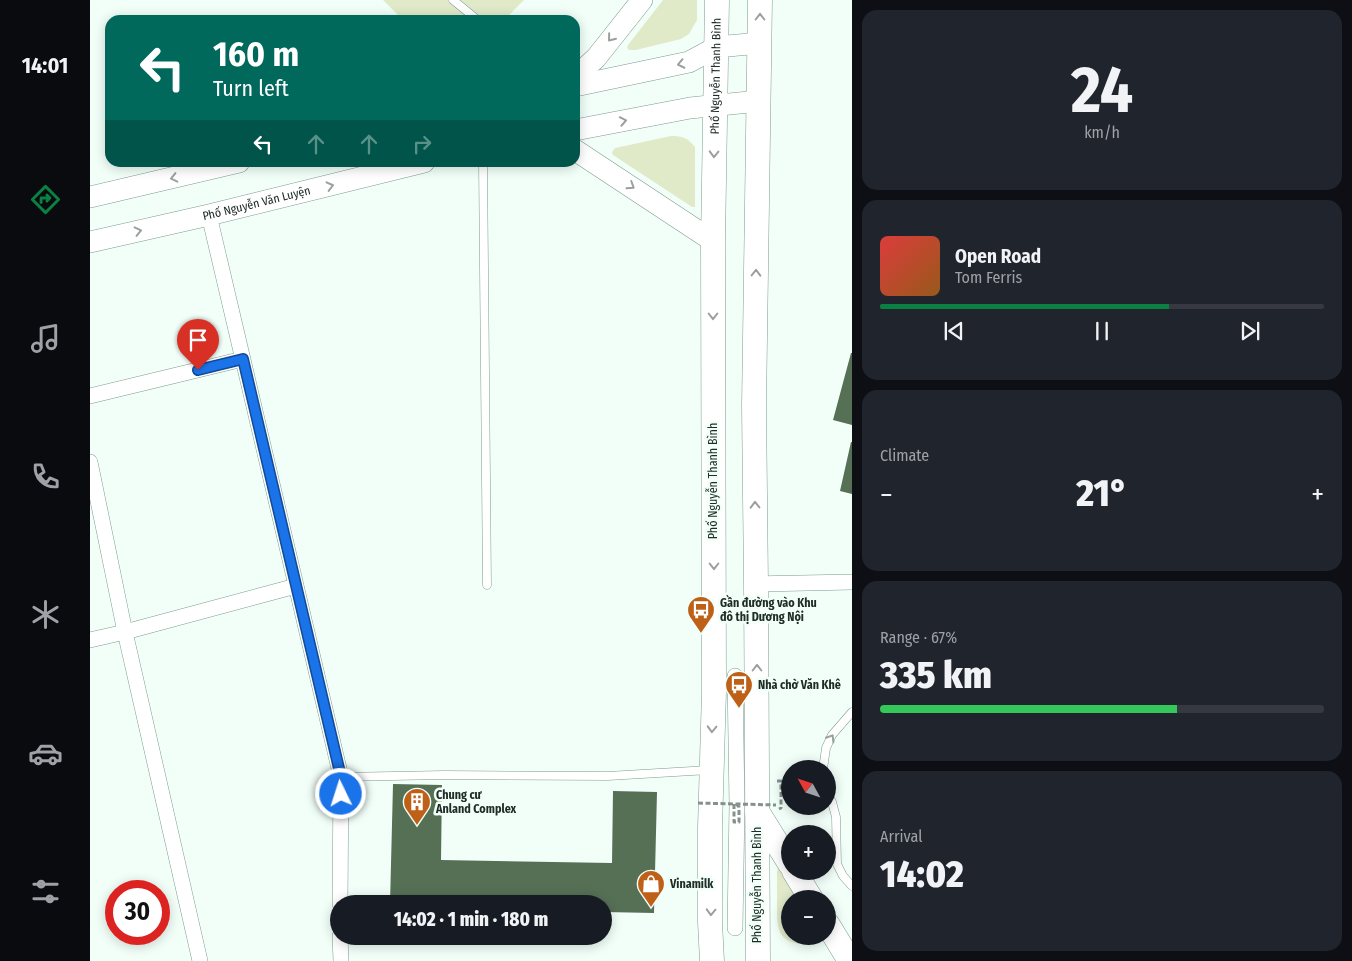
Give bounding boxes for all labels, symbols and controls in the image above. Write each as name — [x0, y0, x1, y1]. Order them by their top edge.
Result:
one-way arrow — [755, 13, 765, 20]
street label: Phố Nguyễn Thanh Bình — [707, 18, 724, 135]
one-way arrow — [609, 32, 617, 41]
text: 160 m — [213, 33, 299, 75]
icon: left — [130, 35, 195, 100]
text: 24 — [1071, 51, 1133, 129]
text: 14:01 — [22, 52, 68, 79]
one-way arrow — [676, 58, 685, 68]
text: Turn left — [213, 75, 289, 102]
one-way arrow — [618, 116, 627, 126]
text: km/h — [1084, 123, 1120, 142]
icon: left — [249, 130, 277, 158]
icon: ahead — [302, 130, 330, 158]
icon: ahead — [355, 130, 383, 158]
icon: right — [408, 130, 436, 158]
one-way arrow — [709, 150, 719, 158]
one-way arrow — [170, 172, 179, 183]
one-way arrow — [625, 180, 634, 189]
one-way arrow — [325, 181, 334, 192]
icon: directions — [28, 182, 63, 217]
street label: Phố Nguyễn Văn Luyện — [201, 183, 312, 223]
one-way arrow — [133, 226, 142, 237]
text: Open Road — [955, 245, 1041, 268]
text: Tom Ferris — [955, 268, 1022, 287]
one-way arrow — [751, 269, 761, 276]
one-way arrow — [708, 312, 718, 320]
icon: previous — [940, 317, 968, 345]
icon: pause — [1088, 317, 1116, 345]
icon: next — [1236, 317, 1264, 345]
pin — [177, 319, 219, 370]
icon: music — [28, 321, 63, 356]
icon: arrive — [184, 326, 212, 354]
street label: Phố Nguyễn Thanh Bình — [705, 423, 720, 539]
text: Climate — [880, 446, 929, 465]
icon: phone — [28, 459, 63, 494]
text: 21° — [1076, 470, 1128, 516]
text: − — [880, 478, 893, 511]
text: + — [1311, 478, 1324, 511]
one-way arrow — [750, 501, 760, 509]
one-way arrow — [709, 562, 719, 570]
place label: Gần đường vào Khu đô thị Dương Nội — [720, 594, 817, 624]
bus stop icon: Gần đường vào Khu đô thị Dương Nội — [686, 595, 716, 634]
icon: climate — [28, 597, 63, 632]
text: Range · 67% — [880, 628, 957, 647]
text: 335 km — [880, 652, 992, 698]
one-way arrow — [752, 664, 762, 672]
bus stop icon: Nhà chờ Văn Khê — [724, 670, 754, 709]
place label: Nhà chờ Văn Khê — [758, 677, 841, 692]
one-way arrow — [707, 725, 718, 733]
one-way arrow — [825, 734, 835, 743]
icon: car — [28, 736, 63, 771]
north arrow — [781, 760, 836, 815]
map controls — [781, 760, 836, 945]
position arrow — [314, 767, 366, 819]
building icon: Chung cư Anland Complex — [402, 787, 432, 826]
place label: Chung cư Anland Complex — [435, 788, 517, 816]
button: + — [781, 825, 836, 880]
street label: Phố Nguyễn Thanh Bình — [749, 827, 764, 943]
text: Arrival — [880, 827, 922, 846]
text: 14:02 — [880, 851, 964, 897]
shop icon: Vinamilk — [636, 869, 666, 908]
icon: filters — [28, 874, 63, 909]
place label: Vinamilk — [669, 877, 714, 891]
speed limit sign: 30 — [105, 880, 170, 945]
button: − — [781, 890, 836, 945]
text: 14:02 · 1 min · 180 m — [394, 908, 548, 931]
one-way arrow — [705, 908, 716, 916]

